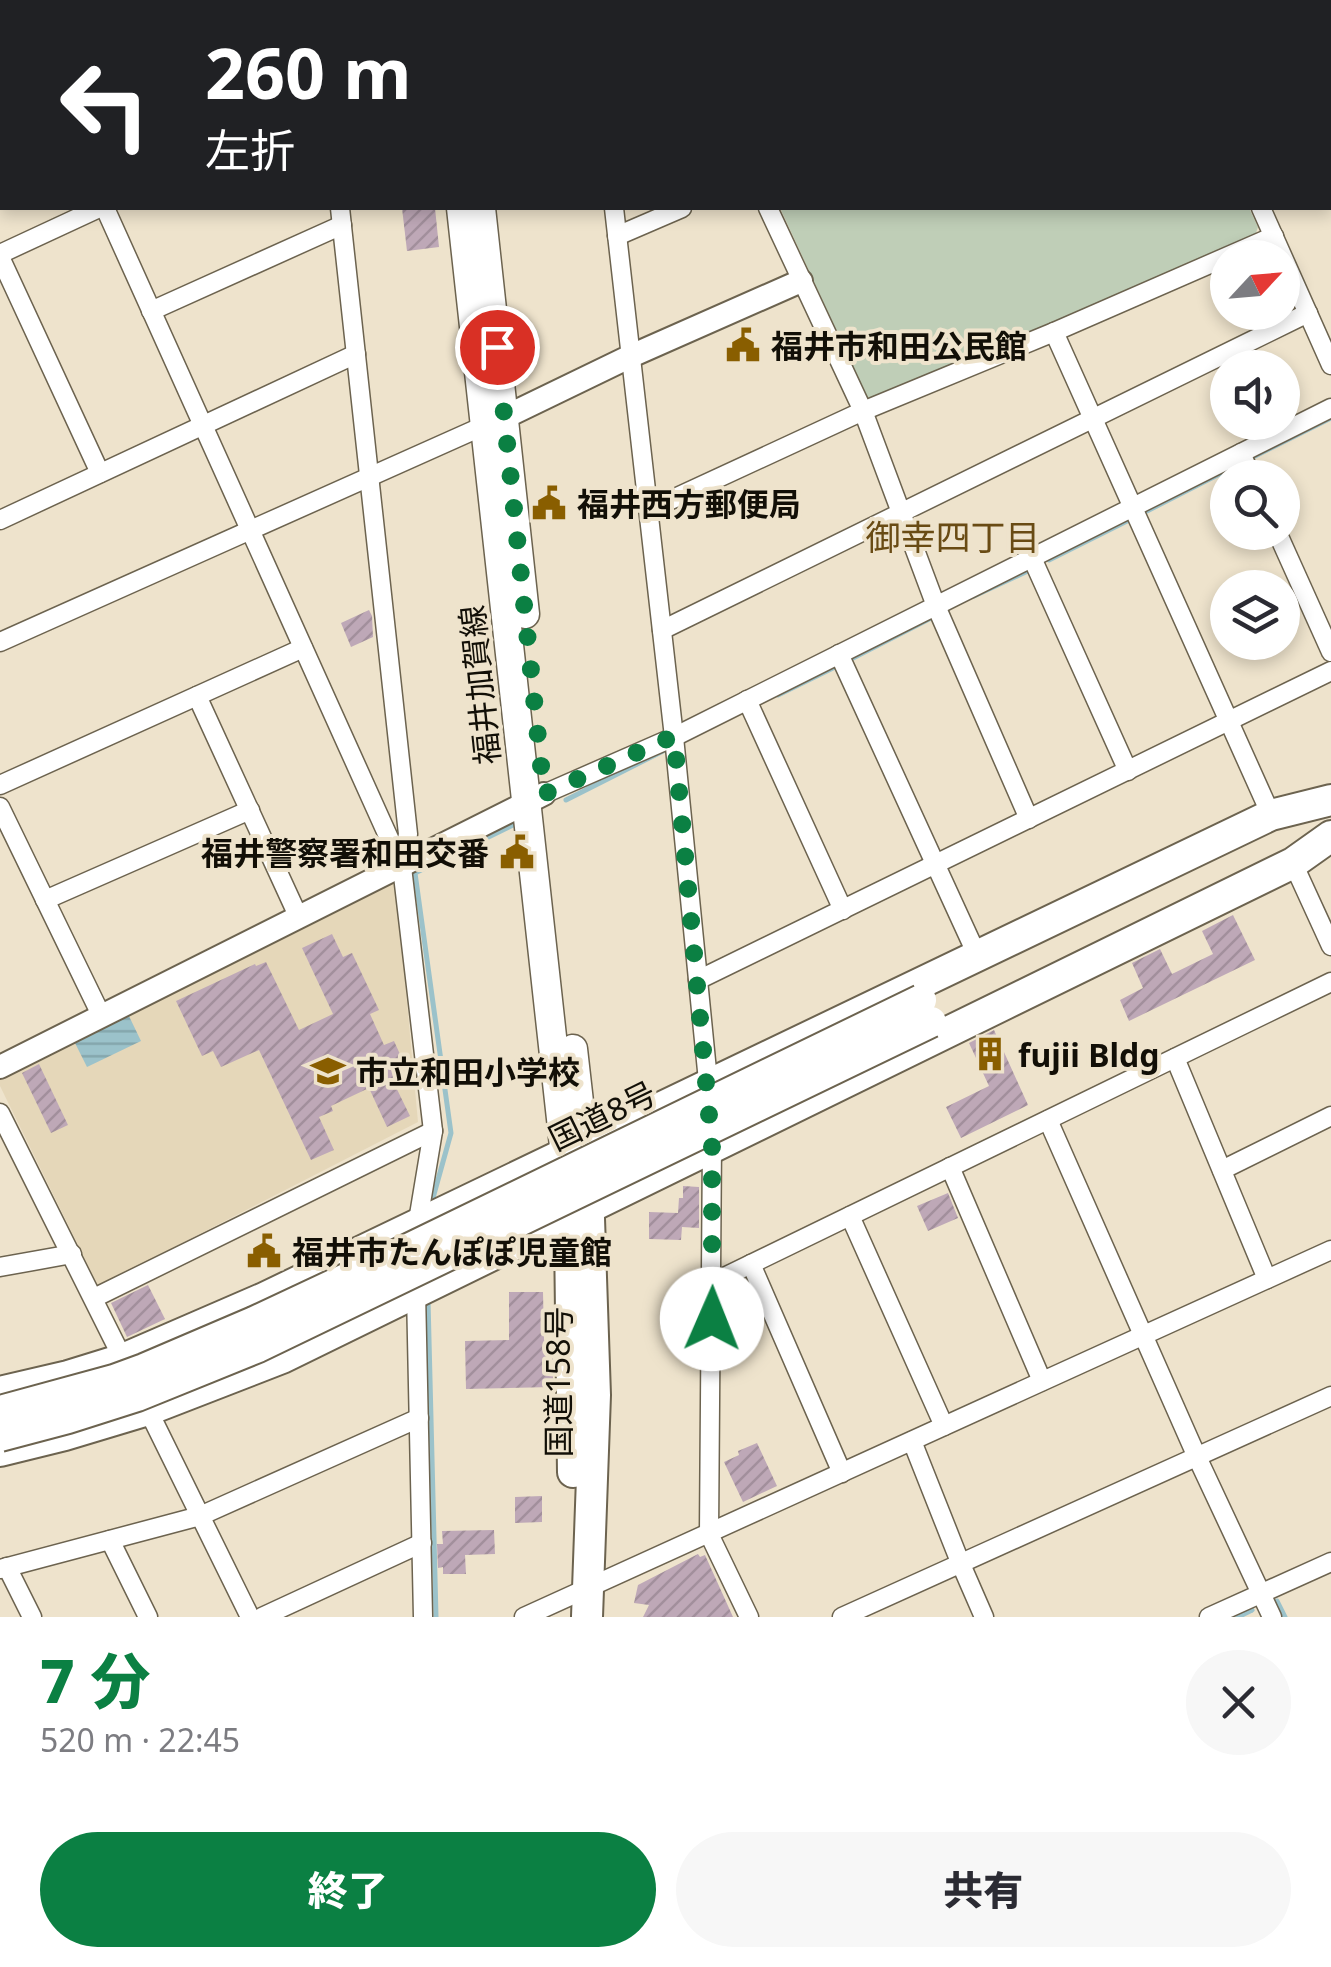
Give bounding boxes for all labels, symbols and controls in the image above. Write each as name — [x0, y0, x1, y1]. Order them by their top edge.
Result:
text: 260 m — [205, 24, 412, 120]
icon: left — [40, 40, 170, 170]
text: 左折 — [205, 119, 295, 180]
north arrow — [1210, 240, 1300, 330]
map controls — [1210, 240, 1300, 660]
pin — [455, 305, 540, 390]
icon: arrive — [470, 320, 525, 375]
place label: 福井市和田公民館 — [771, 324, 1027, 367]
public building icon: 福井市和田公民館 — [724, 326, 762, 364]
button: sound — [1210, 350, 1300, 440]
button: search — [1210, 460, 1300, 550]
place label: 福井西方郵便局 — [577, 482, 801, 525]
public building icon: 福井西方郵便局 — [530, 484, 568, 522]
district label: 御幸四丁目 — [865, 513, 1041, 560]
button: layers — [1210, 570, 1300, 660]
street label: 福井加賀線 — [449, 603, 509, 767]
place label: 福井警察署和田交番 — [201, 831, 489, 874]
public building icon: 福井警察署和田交番 — [498, 833, 536, 871]
place label: fujii Bldg — [1018, 1033, 1159, 1076]
building icon: fujii Bldg — [971, 1035, 1009, 1073]
place label: 市立和田小学校 — [356, 1050, 580, 1093]
school or university icon: 市立和田小学校 — [309, 1052, 347, 1090]
street label: 国道8号 — [541, 1071, 663, 1159]
place label: 福井市たんぽぽ児童館 — [292, 1230, 612, 1273]
public building icon: 福井市たんぽぽ児童館 — [245, 1232, 283, 1270]
position arrow — [660, 1267, 764, 1371]
street label: 国道158号 — [536, 1307, 579, 1457]
text: 7 分 — [40, 1639, 150, 1721]
button: close — [1186, 1650, 1291, 1755]
text: 520 m · 22:45 — [40, 1718, 240, 1761]
button: 終了 — [40, 1832, 656, 1947]
button: 共有 — [676, 1832, 1291, 1947]

